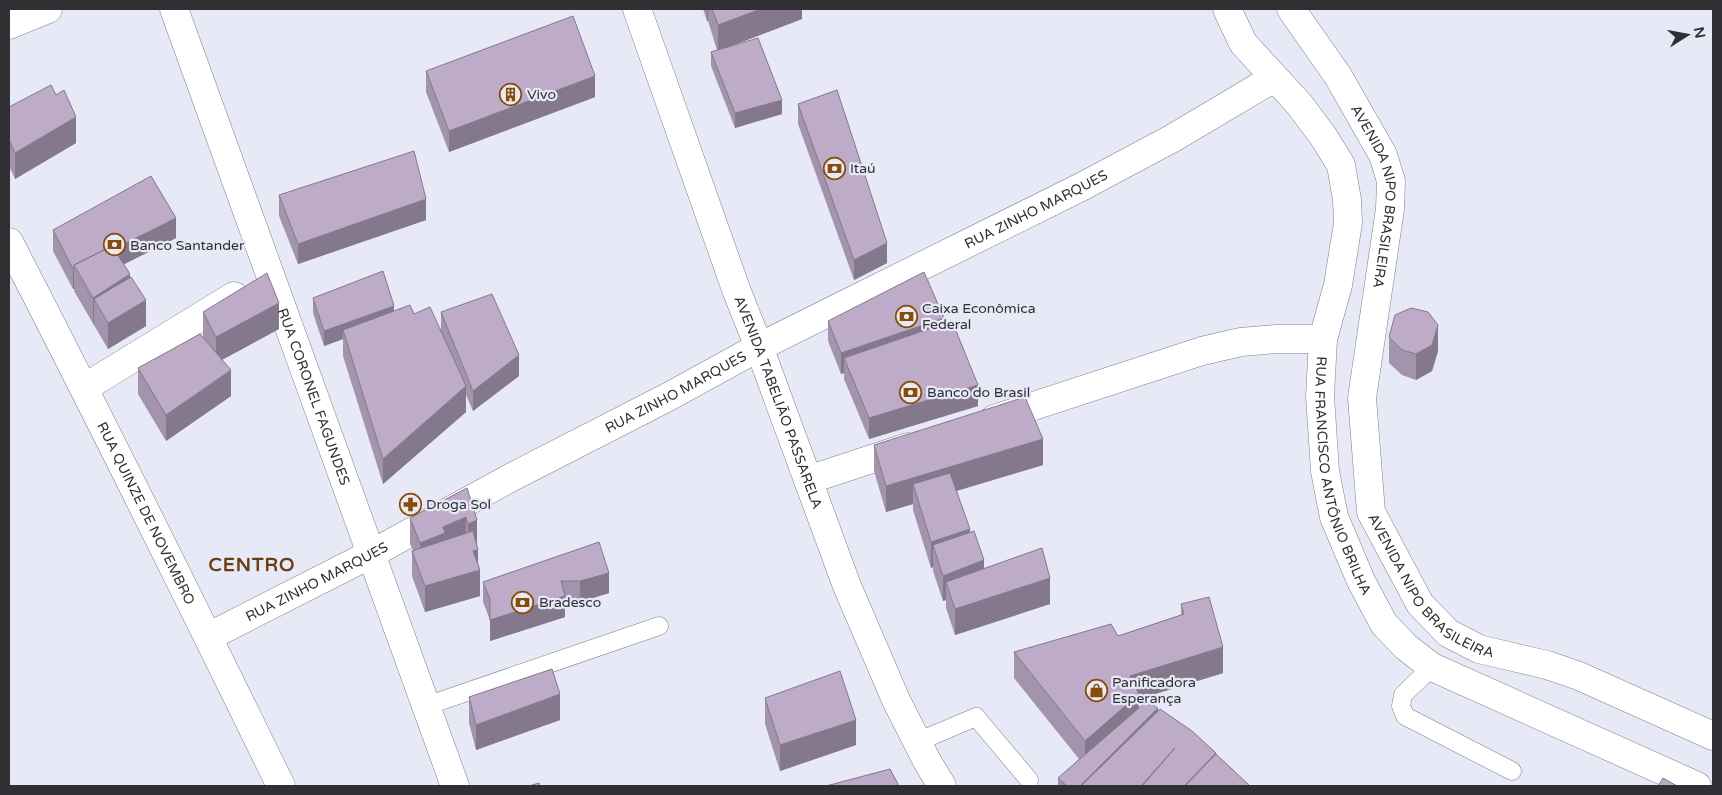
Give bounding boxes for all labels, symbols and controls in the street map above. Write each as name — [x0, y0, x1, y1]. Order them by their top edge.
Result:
north arrow — [1662, 10, 1712, 60]
text: N — [1690, 25, 1709, 40]
building icon: Vivo — [499, 82, 523, 106]
place label: Vivo — [527, 86, 556, 103]
street label: AVENIDA NIPO BRASILEIRA — [1347, 102, 1399, 289]
bank icon: Itaú — [822, 156, 846, 180]
place label: Itaú — [850, 160, 876, 177]
street label: RUA ZINHO MARQUES — [962, 166, 1111, 253]
bank icon: Banco Santander — [102, 233, 126, 257]
place label: Banco Santander — [130, 237, 245, 254]
street label: AVENIDA TABELIÃO PASSARELA — [730, 293, 826, 511]
place label: Caixa Econômica Federal — [922, 300, 1036, 333]
bank icon: Caixa Econômica Federal — [894, 304, 918, 328]
street label: RUA CORONEL FAGUNDES — [274, 306, 354, 488]
street label: RUA ZINHO MARQUES — [602, 347, 750, 437]
street label: RUA FRANCISCO ANTÔNIO BRILHA — [1311, 356, 1375, 598]
bank icon: Banco do Brasil — [899, 380, 923, 404]
place label: Banco do Brasil — [927, 384, 1030, 401]
street label: RUA QUINZE DE NOVEMBRO — [93, 419, 199, 608]
pharmacy icon: Droga Sol — [398, 492, 422, 516]
place label: Droga Sol — [426, 496, 491, 513]
street label: AVENIDA NIPO BRASILEIRA — [1364, 511, 1496, 661]
street label: RUA ZINHO MARQUES — [243, 538, 391, 625]
district label: CENTRO — [208, 554, 296, 576]
bank icon: Bradesco — [511, 590, 535, 614]
place label: Bradesco — [539, 594, 601, 611]
place label: Panificadora Esperança — [1112, 674, 1196, 707]
shop icon: Panificadora Esperança — [1084, 678, 1108, 702]

